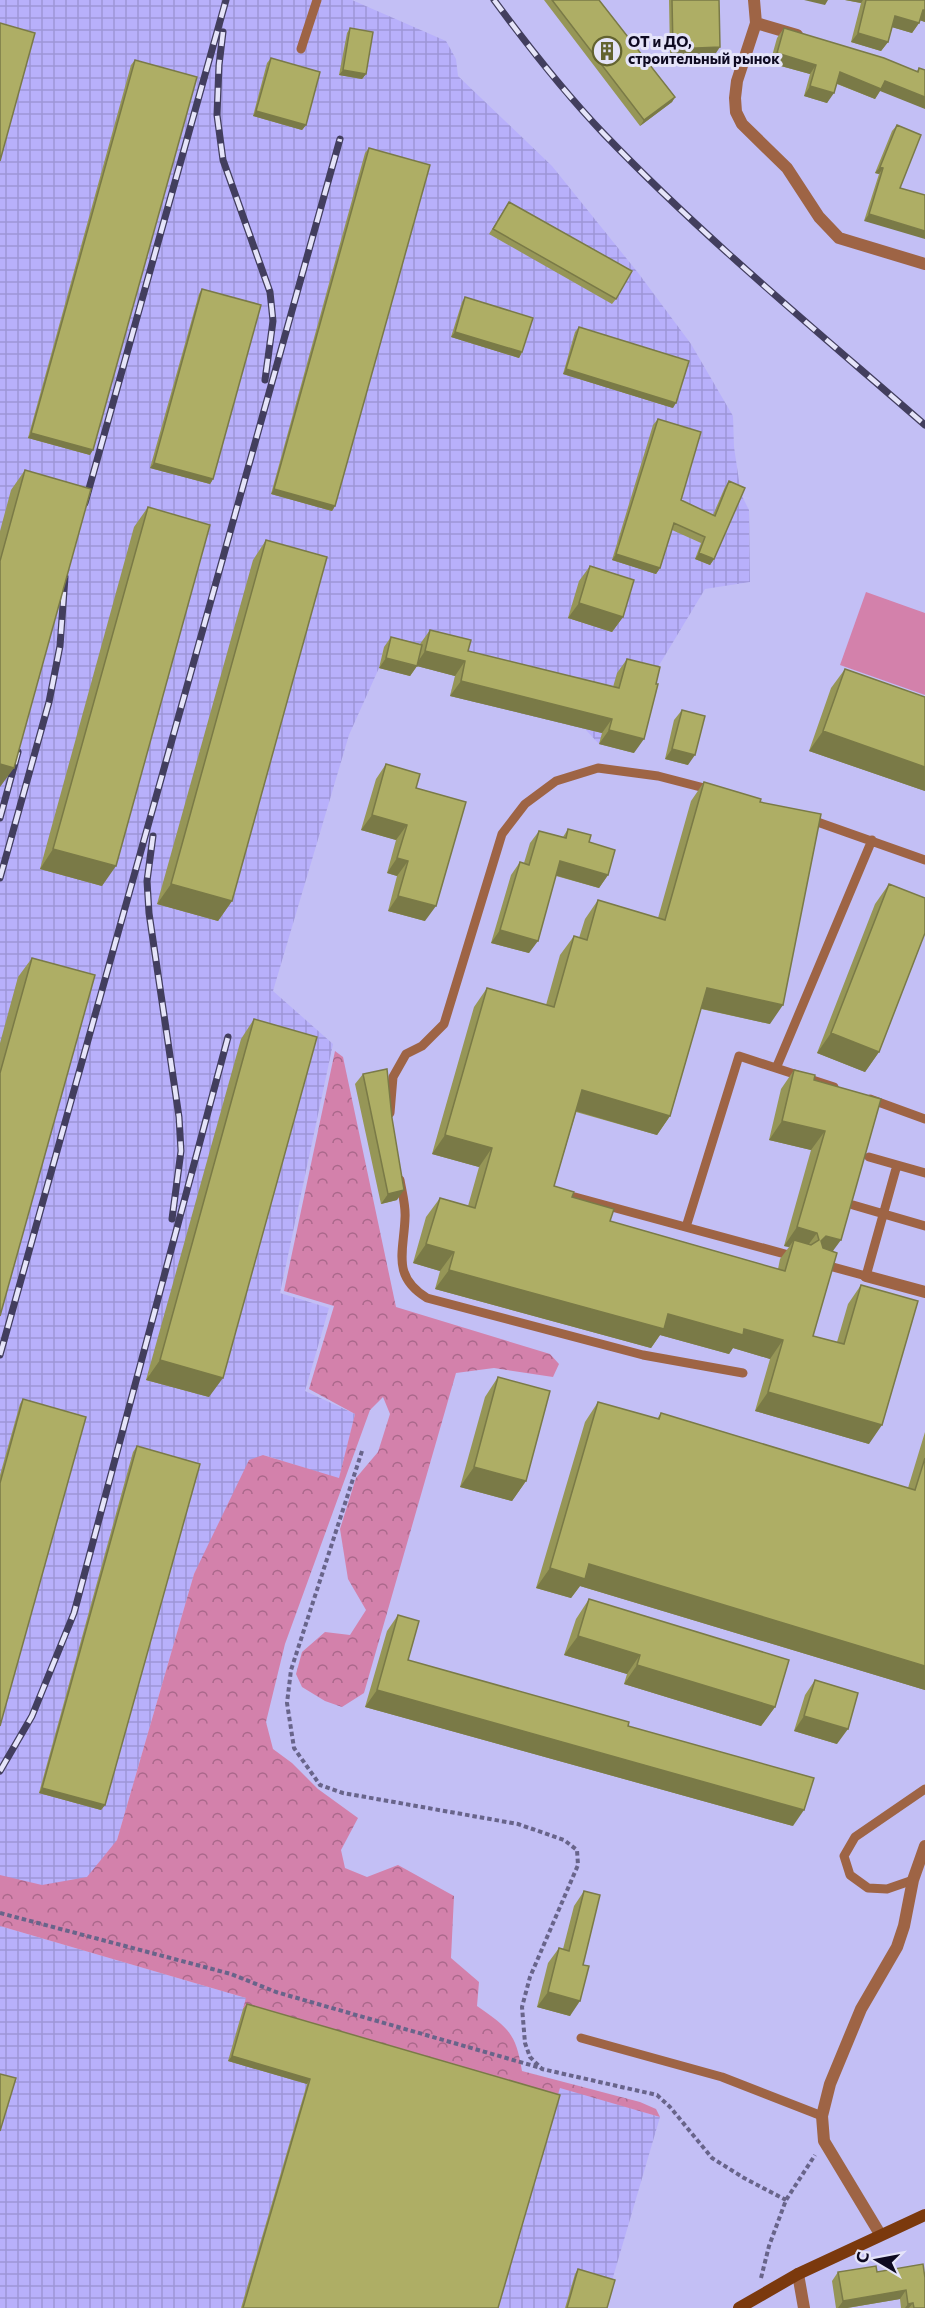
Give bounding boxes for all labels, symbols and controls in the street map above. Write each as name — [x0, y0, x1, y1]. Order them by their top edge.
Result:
place label: ОТ и ДО, строительный рынок — [628, 32, 780, 67]
building icon: ОТ и ДО, строительный рынок — [591, 35, 623, 67]
north arrow — [847, 2230, 907, 2290]
text: С — [851, 2250, 872, 2264]

